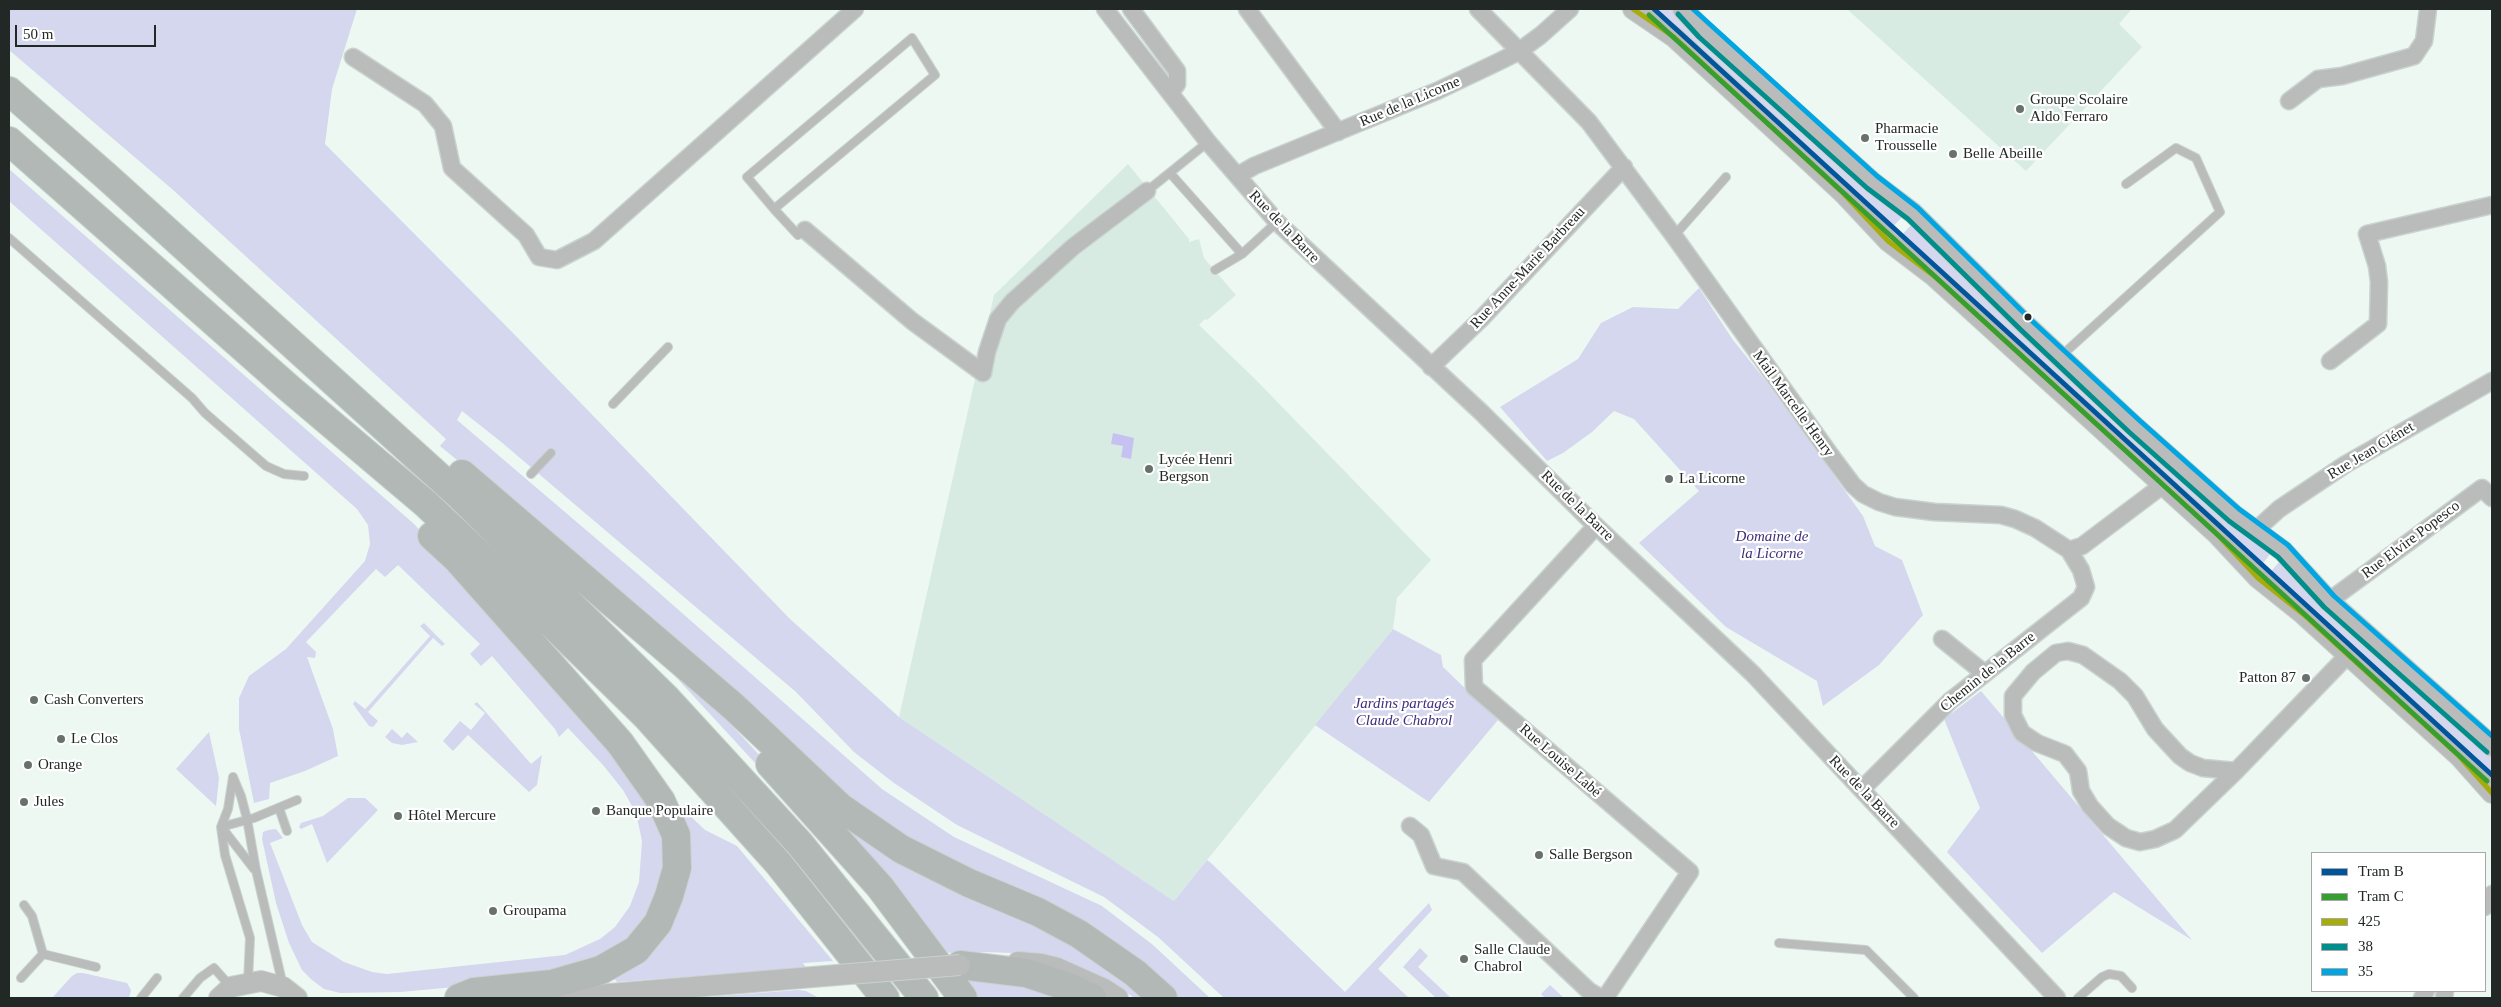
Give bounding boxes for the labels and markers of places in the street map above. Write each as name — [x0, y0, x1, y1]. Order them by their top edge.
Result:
place label: Groupe Scolaire Aldo Ferraro — [2030, 91, 2128, 126]
marker: Groupe Scolaire Aldo Ferraro — [2014, 103, 2026, 115]
place label: Pharmacie Trousselle — [1875, 120, 1938, 155]
marker: Pharmacie Trousselle — [1859, 132, 1871, 144]
place label: Belle Abeille — [1963, 145, 2043, 163]
marker: Belle Abeille — [1947, 148, 1959, 160]
unlabelled marker — [2023, 312, 2033, 322]
place label: Lycée Henri Bergson — [1159, 451, 1233, 486]
marker: Lycée Henri Bergson — [1143, 463, 1155, 475]
place label: La Licorne — [1679, 470, 1745, 488]
marker: La Licorne — [1663, 473, 1675, 485]
place label: Patton 87 — [2239, 669, 2296, 687]
marker: Patton 87 — [2300, 672, 2312, 684]
place label: Cash Converters — [44, 691, 144, 709]
marker: Cash Converters — [28, 694, 40, 706]
place label: Le Clos — [71, 730, 118, 748]
marker: Le Clos — [55, 733, 67, 745]
place label: Orange — [38, 756, 82, 774]
marker: Orange — [22, 759, 34, 771]
place label: Jules — [34, 793, 64, 811]
marker: Jules — [18, 796, 30, 808]
place label: Banque Populaire — [606, 802, 713, 820]
marker: Banque Populaire — [590, 805, 602, 817]
place label: Hôtel Mercure — [408, 807, 496, 825]
marker: Hôtel Mercure — [392, 810, 404, 822]
place label: Salle Bergson — [1549, 846, 1632, 864]
marker: Salle Bergson — [1533, 849, 1545, 861]
place label: Groupama — [503, 902, 566, 920]
marker: Groupama — [487, 905, 499, 917]
place label: Salle Claude Chabrol — [1474, 941, 1550, 976]
marker: Salle Claude Chabrol — [1458, 953, 1470, 965]

